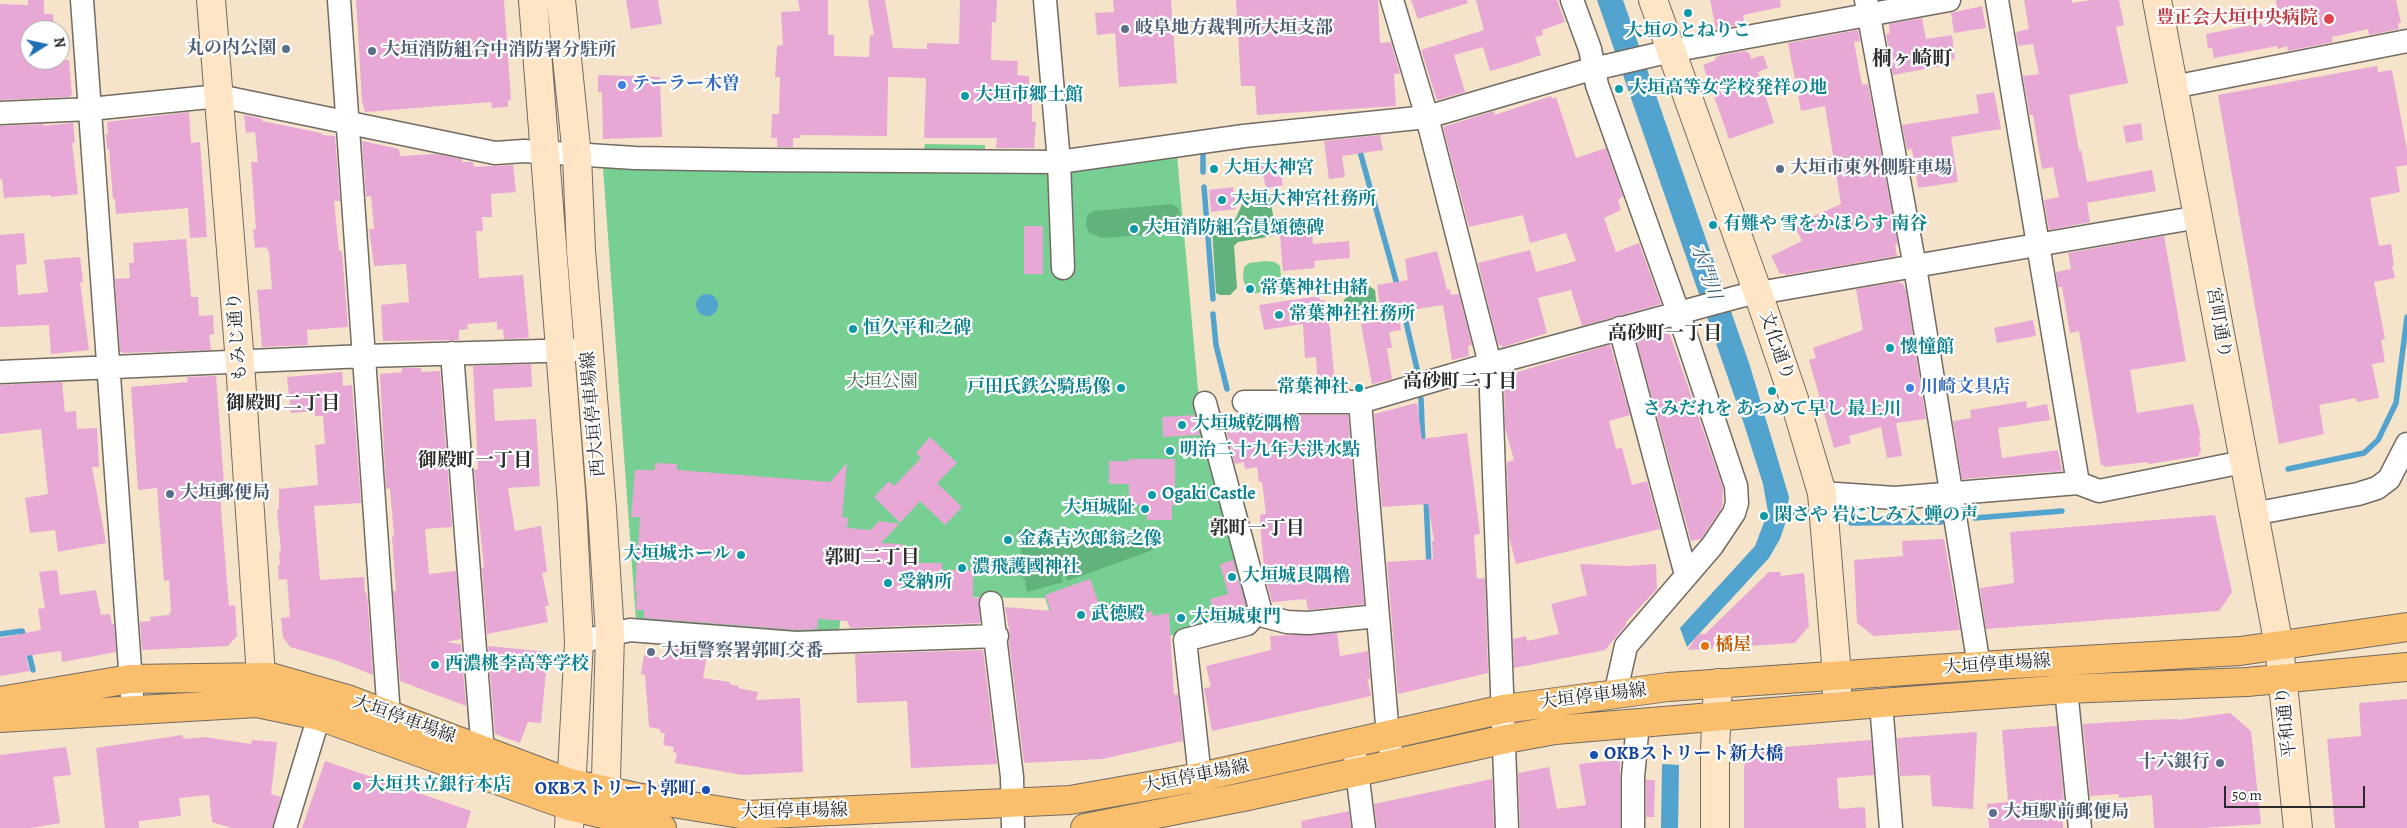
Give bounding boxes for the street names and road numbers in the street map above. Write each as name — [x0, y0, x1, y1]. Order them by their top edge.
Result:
street label: 宮町通り — [2201, 286, 2235, 360]
street label: もみじ通り — [224, 291, 252, 383]
street label: 文化通り — [1754, 308, 1798, 384]
street label: 西大垣停車場線 — [578, 350, 610, 478]
street label: 大垣停車場線 — [1942, 650, 2052, 680]
street label: 大垣停車場線 — [1538, 680, 1648, 714]
street label: 平和通り — [2272, 685, 2302, 759]
street label: 大垣停車場線 — [350, 691, 458, 749]
street label: 大垣停車場線 — [1141, 756, 1251, 798]
street label: 大垣停車場線 — [740, 800, 848, 824]

